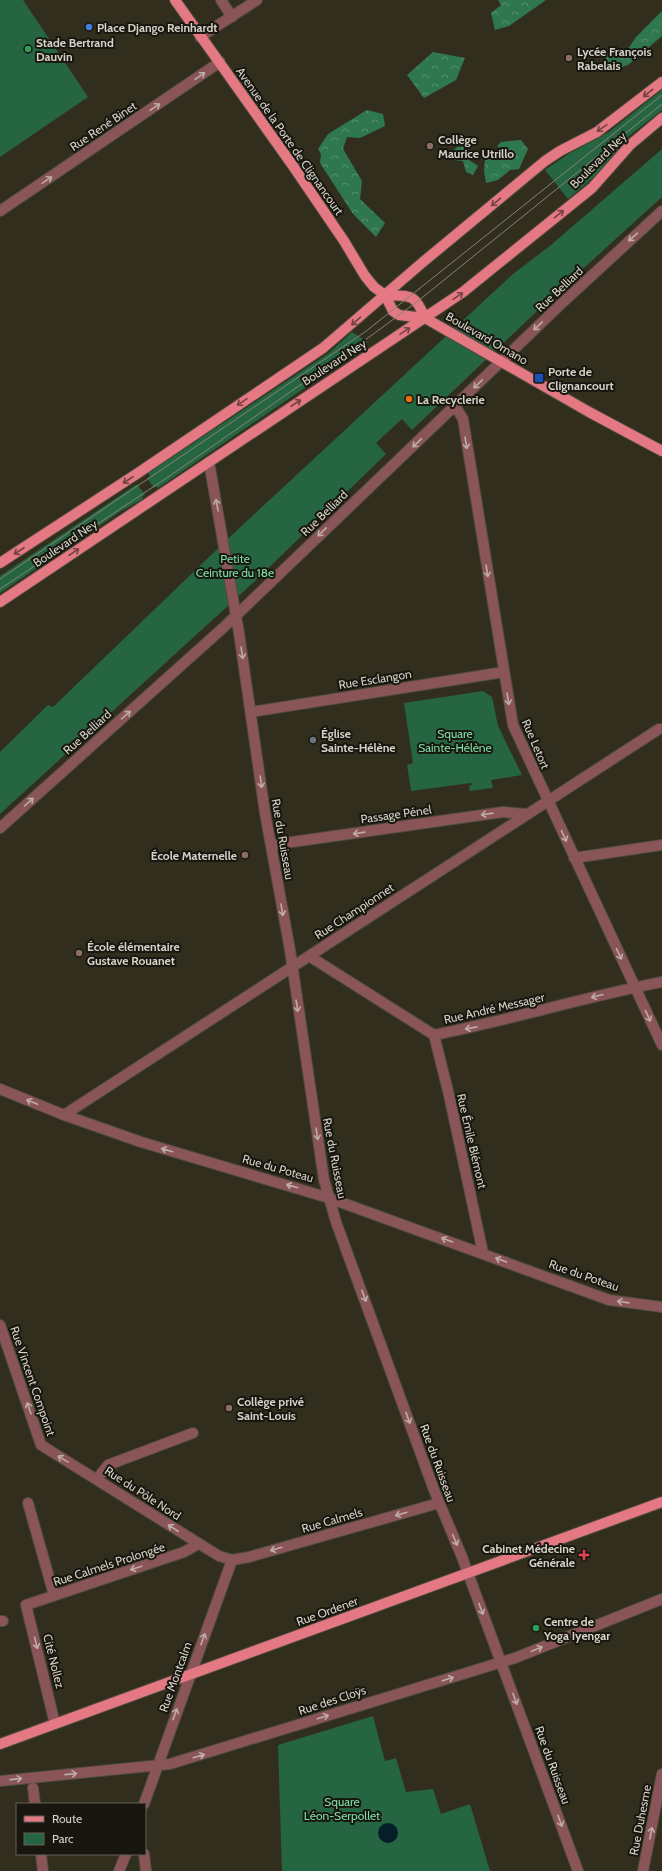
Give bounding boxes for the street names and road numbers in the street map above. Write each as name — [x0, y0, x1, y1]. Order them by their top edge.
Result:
street label: Avenue de la Porte de Clignancourt — [233, 64, 347, 218]
street label: Rue René Binet — [67, 98, 139, 154]
street label: Boulevard Ney — [567, 129, 629, 191]
street label: Rue Belliard — [532, 263, 586, 315]
street label: Boulevard Ornano — [443, 308, 531, 368]
street label: Boulevard Ney — [299, 336, 369, 388]
street label: Rue Belliard — [297, 487, 351, 539]
street label: Boulevard Ney — [30, 516, 100, 570]
street label: Rue Esclangon — [337, 666, 413, 692]
street label: Rue Belliard — [60, 706, 114, 758]
street label: Rue Letort — [519, 717, 553, 771]
street label: Rue du Ruisseau — [268, 797, 298, 881]
street label: Passage Pénel — [360, 802, 433, 826]
street label: Rue Championnet — [311, 880, 397, 942]
street label: Rue André Messager — [442, 989, 546, 1027]
street label: Rue Émile Blémont — [454, 1092, 490, 1190]
street label: Rue du Ruisseau — [320, 1116, 350, 1200]
street label: Rue du Poteau — [241, 1151, 315, 1185]
street label: Rue du Poteau — [547, 1256, 621, 1294]
street label: Rue Vincent Compoint — [7, 1324, 59, 1438]
street label: Rue du Ruisseau — [417, 1422, 459, 1504]
street label: Rue du Pôle Nord — [102, 1463, 184, 1523]
street label: Rue Calmels — [300, 1504, 364, 1536]
street label: Rue Calmels Prolongée — [51, 1539, 167, 1589]
street label: Rue Ordener — [294, 1593, 360, 1629]
street label: Cité Nollez — [40, 1632, 68, 1690]
street label: Rue Montcalm — [155, 1640, 195, 1714]
street label: Rue des Cloÿs — [296, 1682, 368, 1718]
street label: Rue du Ruisseau — [532, 1724, 574, 1806]
street label: Rue Duhesme — [626, 1783, 654, 1857]

